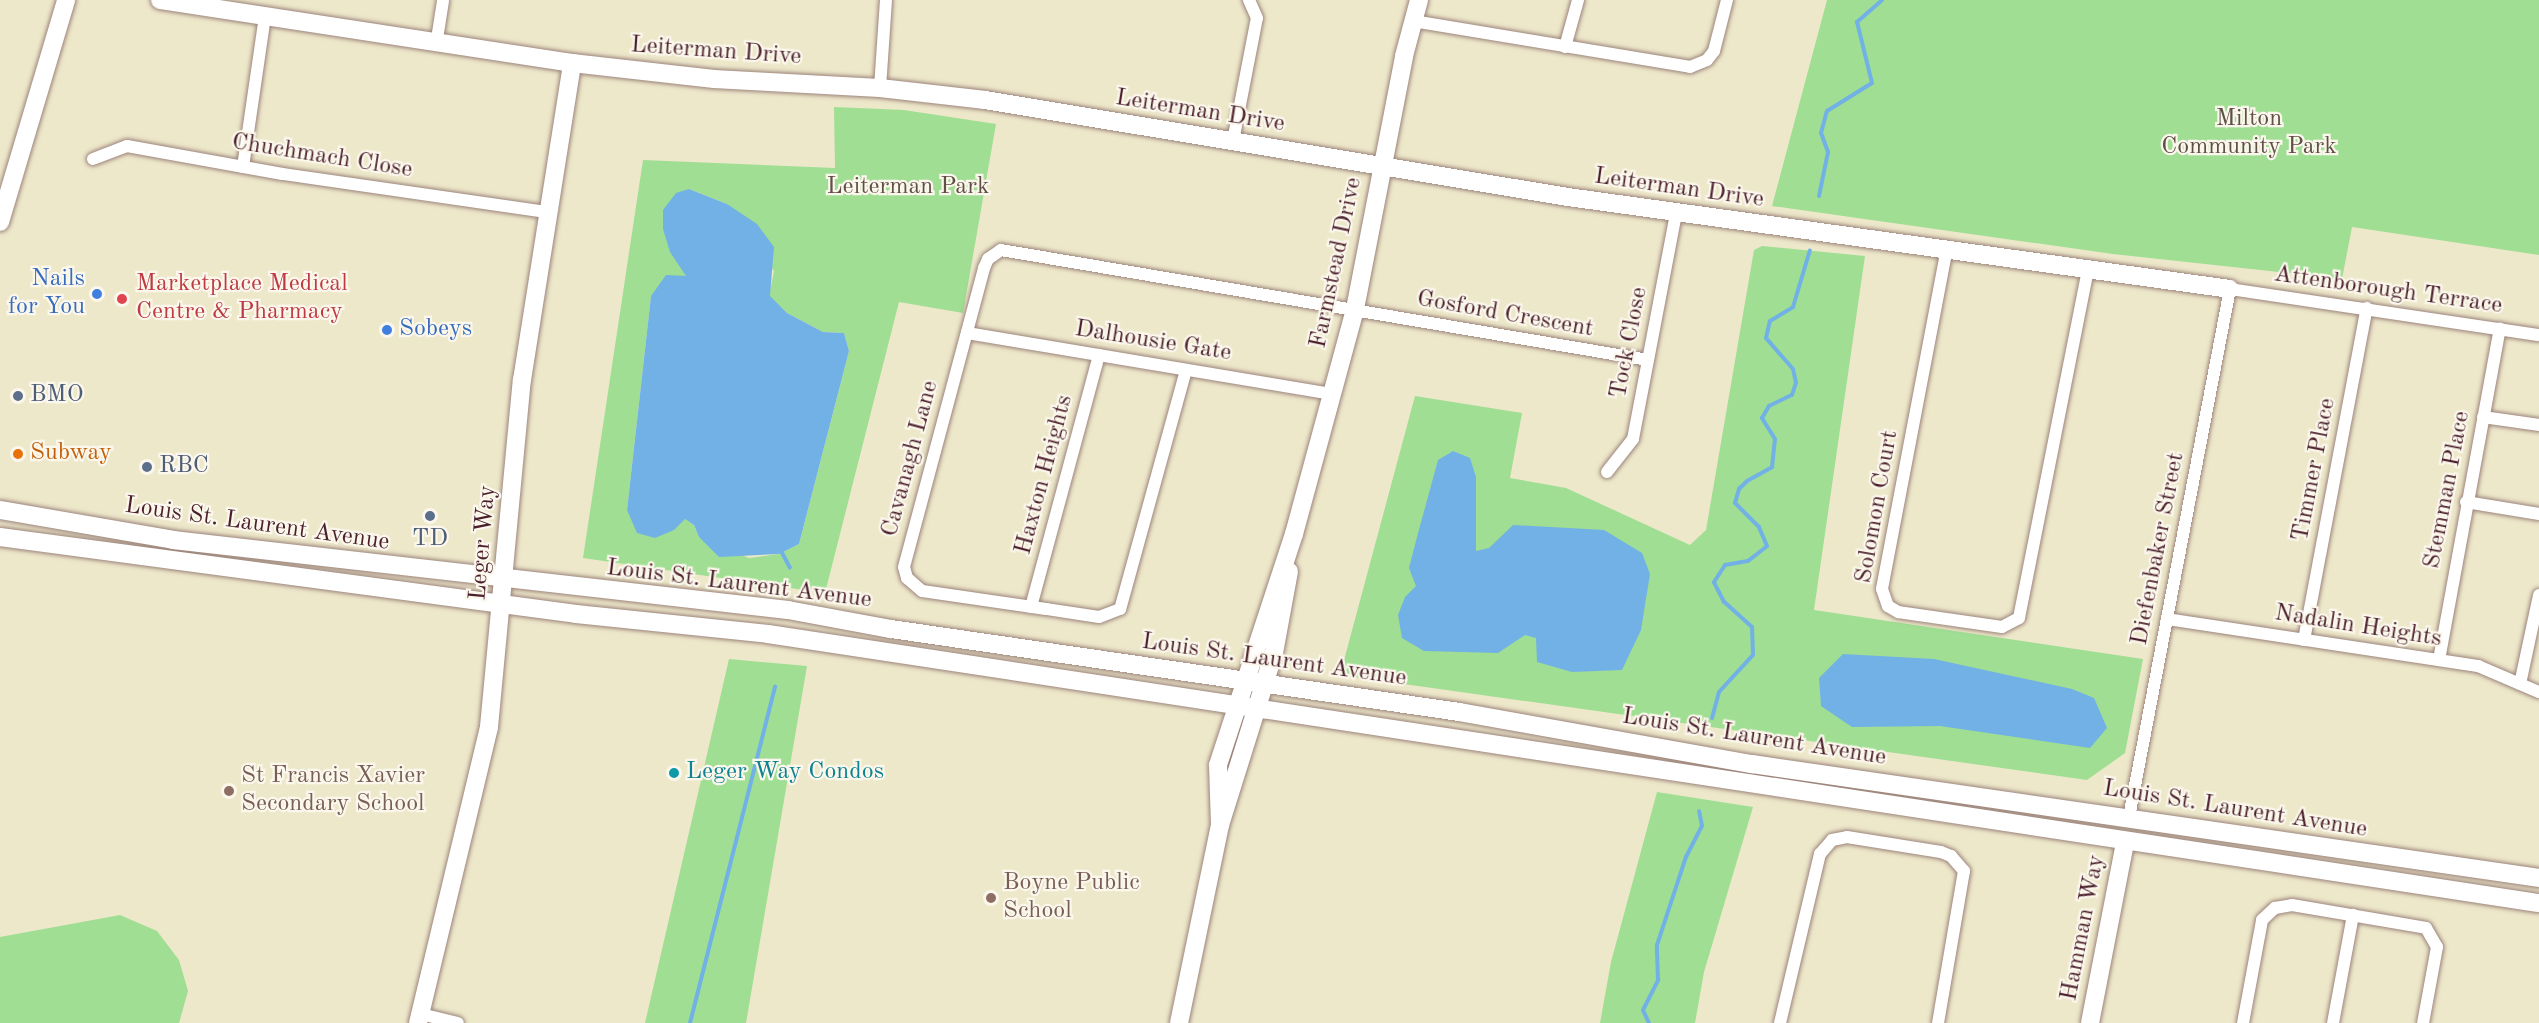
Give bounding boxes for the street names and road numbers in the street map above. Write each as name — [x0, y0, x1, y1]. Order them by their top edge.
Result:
street label: Leiterman Drive — [630, 32, 802, 72]
street label: Leiterman Drive — [1113, 84, 1287, 140]
street label: Chuchmach Close — [230, 128, 414, 186]
street label: Leiterman Drive — [1592, 163, 1766, 215]
street label: Farmstead Drive — [1305, 175, 1369, 351]
street label: Attenborough Terrace — [2272, 261, 2504, 321]
street label: Gosford Crescent — [1414, 285, 1596, 345]
street label: Tock Close — [1605, 285, 1655, 401]
street label: Dalhousie Gate — [1073, 315, 1233, 369]
street label: Cavanagh Lane — [876, 378, 946, 540]
street label: Haxton Heights — [1010, 392, 1080, 558]
street label: Timmer Place — [2287, 396, 2343, 544]
street label: Stemman Place — [2419, 409, 2477, 571]
street label: Solomon Court — [1850, 428, 1906, 586]
street label: Diefenbaker Street — [2126, 450, 2192, 648]
street label: Leger Way — [465, 484, 503, 602]
street label: Louis St. Laurent Avenue — [123, 492, 391, 558]
street label: Louis St. Laurent Avenue — [605, 554, 873, 616]
street label: Nadalin Heights — [2272, 600, 2444, 654]
street label: Louis St. Laurent Avenue — [1140, 628, 1408, 694]
street label: Louis St. Laurent Avenue — [1620, 703, 1888, 773]
street label: Louis St. Laurent Avenue — [2101, 775, 2369, 845]
street label: Hamman Way — [2056, 852, 2112, 1004]

